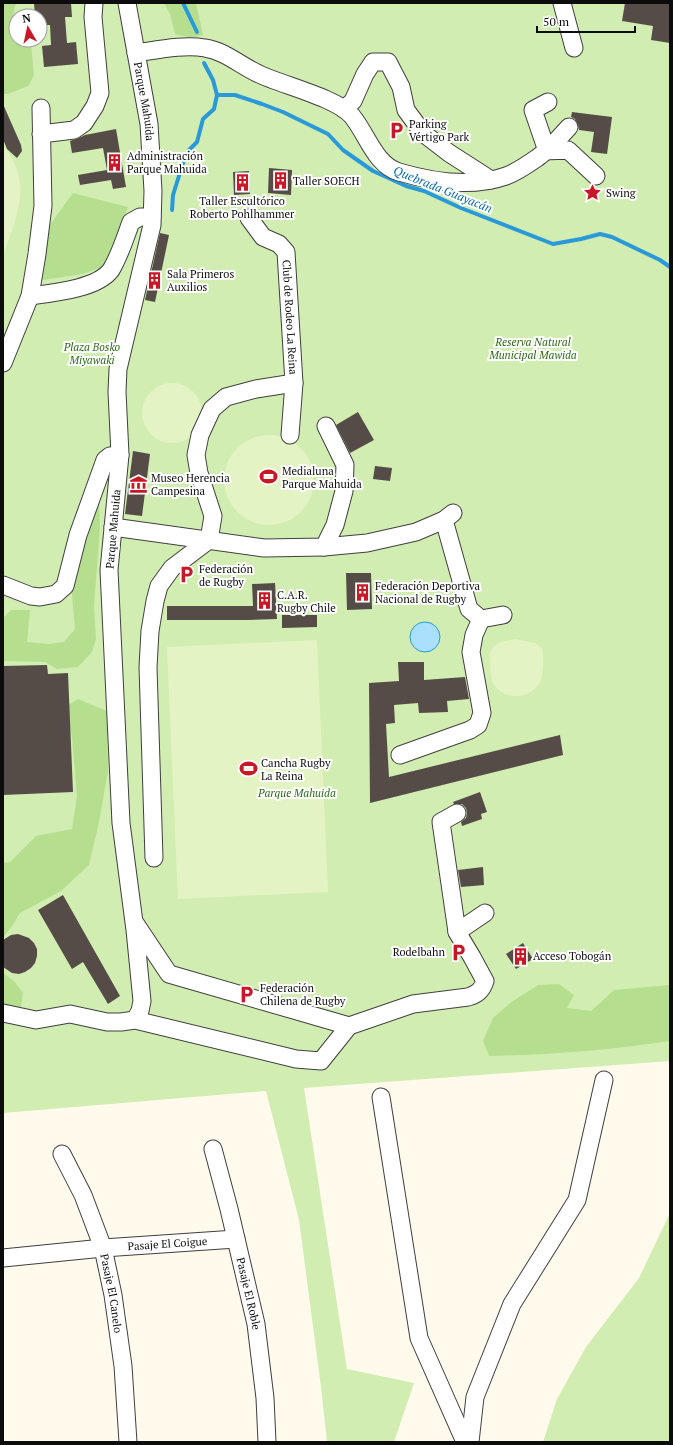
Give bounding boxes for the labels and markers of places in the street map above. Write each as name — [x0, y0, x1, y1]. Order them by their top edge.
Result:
place label: Parking Vértigo Park — [409, 117, 470, 144]
parking icon: Parking Vértigo Park — [386, 120, 406, 140]
place label: Administración Parque Mahuida — [127, 149, 207, 176]
building icon: Administración Parque Mahuida — [104, 152, 124, 172]
building icon: Taller SOECH — [270, 171, 290, 191]
building icon: Taller Escultórico Roberto Pohlhammer — [232, 173, 252, 193]
place label: Taller SOECH — [293, 174, 360, 188]
place icon: Swing — [583, 183, 603, 203]
place label: Swing — [606, 186, 636, 200]
place label: Taller Escultórico Roberto Pohlhammer — [190, 194, 295, 221]
place label: Sala Primeros Auxilios — [167, 267, 234, 294]
building icon: Sala Primeros Auxilios — [144, 270, 164, 290]
place label: Medialuna Parque Mahuida — [282, 464, 362, 491]
sports icon: Medialuna Parque Mahuida — [259, 467, 279, 487]
place label: Museo Herencia Campesina — [151, 471, 230, 498]
museum icon: Museo Herencia Campesina — [128, 474, 148, 494]
place label: Federación de Rugby — [199, 562, 253, 589]
parking icon: Federación de Rugby — [176, 565, 196, 585]
place label: Federación Deportiva Nacional de Rugby — [375, 579, 480, 606]
building icon: Federación Deportiva Nacional de Rugby — [352, 582, 372, 602]
place label: C.A.R. Rugby Chile — [277, 588, 336, 615]
building icon: C.A.R. Rugby Chile — [254, 591, 274, 611]
place label: Cancha Rugby La Reina — [261, 756, 331, 783]
sports icon: Cancha Rugby La Reina — [238, 759, 258, 779]
parking icon: Rodelbahn — [448, 942, 468, 962]
place label: Rodelbahn — [393, 945, 445, 959]
building icon: Acceso Tobogán — [510, 946, 530, 966]
place label: Acceso Tobogán — [533, 949, 612, 963]
place label: Federación Chilena de Rugby — [260, 981, 346, 1008]
parking icon: Federación Chilena de Rugby — [237, 984, 257, 1004]

